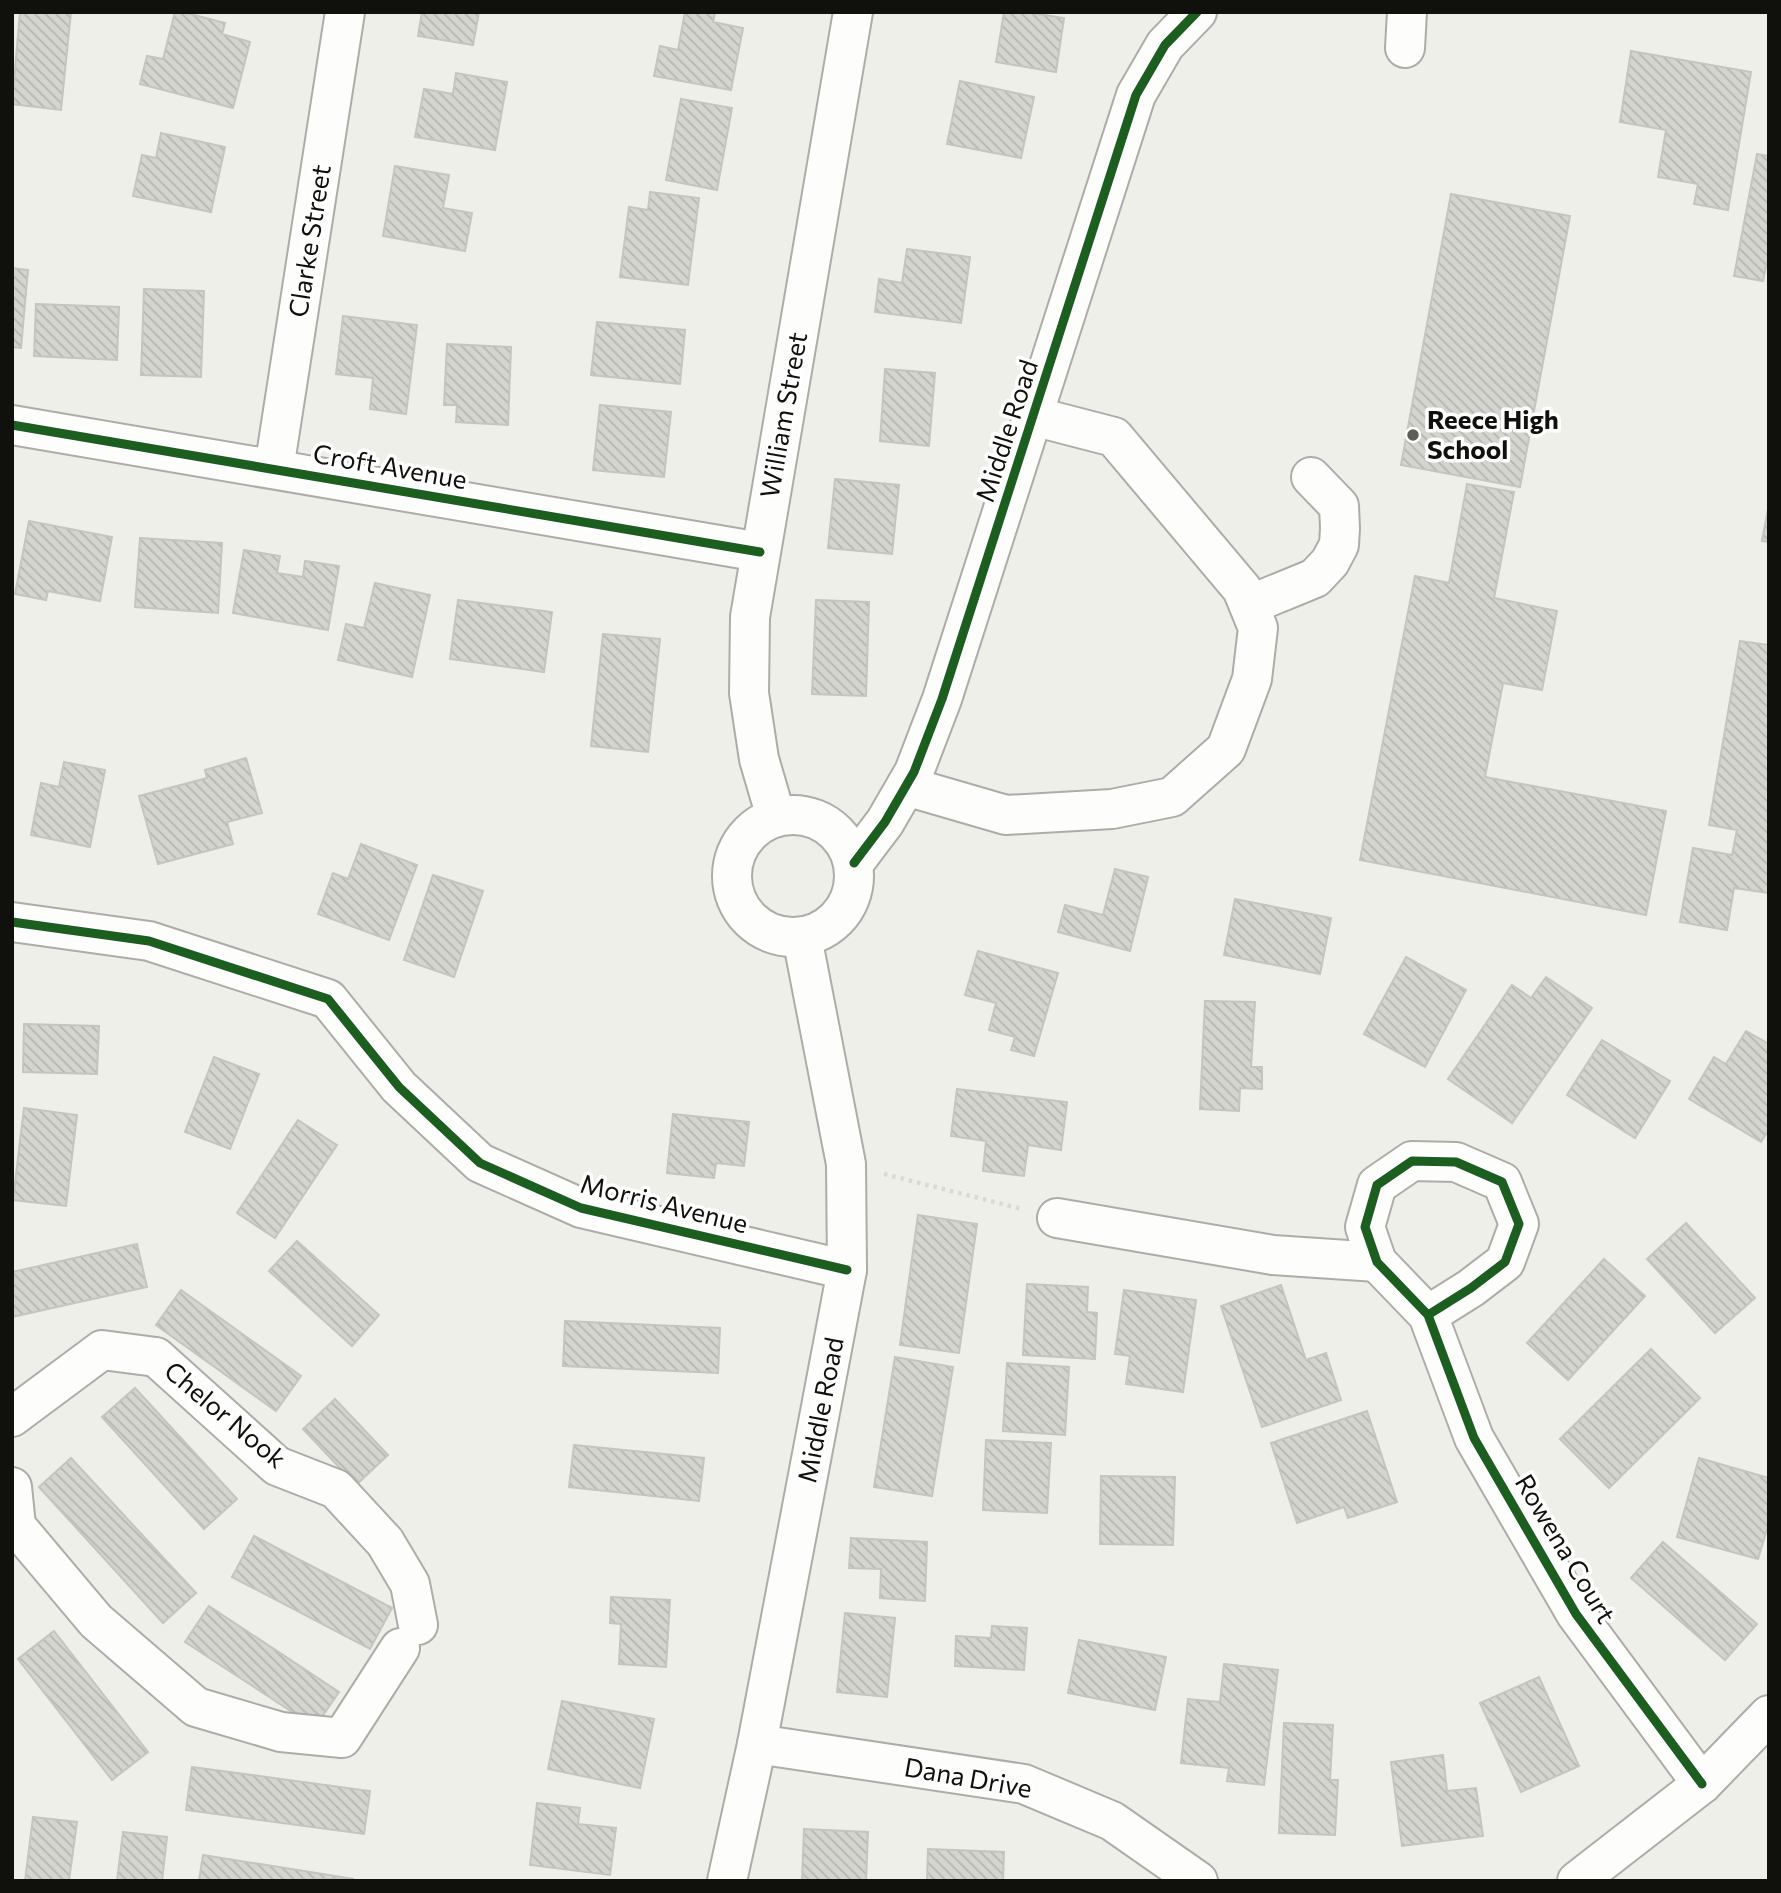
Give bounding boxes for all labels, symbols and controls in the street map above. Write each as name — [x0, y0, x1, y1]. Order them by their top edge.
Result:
street label: Clarke Street — [281, 162, 336, 319]
street label: William Street — [753, 329, 812, 500]
street label: Middle Road — [968, 356, 1043, 506]
place label: Reece High School — [1427, 403, 1559, 464]
marker: Reece High School — [1405, 427, 1421, 443]
street label: Croft Avenue — [311, 437, 470, 494]
street label: Morris Avenue — [578, 1167, 751, 1238]
street label: Middle Road — [790, 1334, 849, 1485]
street label: Chelor Nook — [159, 1354, 293, 1474]
street label: Rowena Court — [1510, 1468, 1623, 1628]
street label: Dana Drive — [902, 1750, 1034, 1803]

